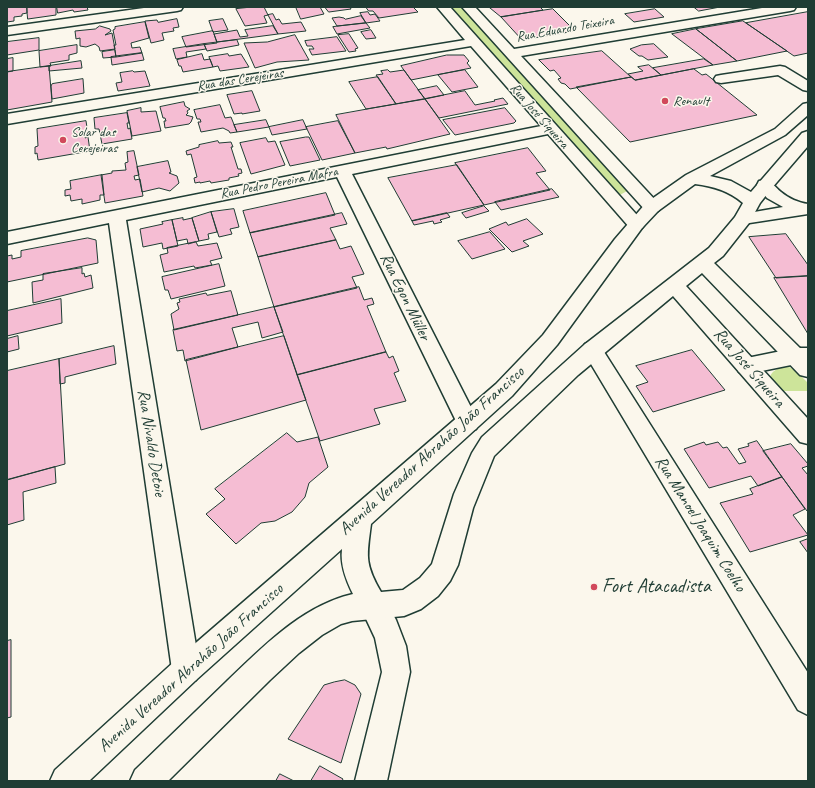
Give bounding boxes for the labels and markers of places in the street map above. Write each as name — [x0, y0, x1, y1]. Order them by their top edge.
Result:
place label: Renault — [673, 93, 709, 109]
marker: Renault — [660, 96, 670, 106]
place label: Solar das Cerejeiras — [71, 124, 117, 156]
marker: Solar das Cerejeiras — [58, 135, 68, 145]
place label: Fort Atacadista — [602, 575, 711, 599]
marker: Fort Atacadista — [589, 582, 599, 592]

